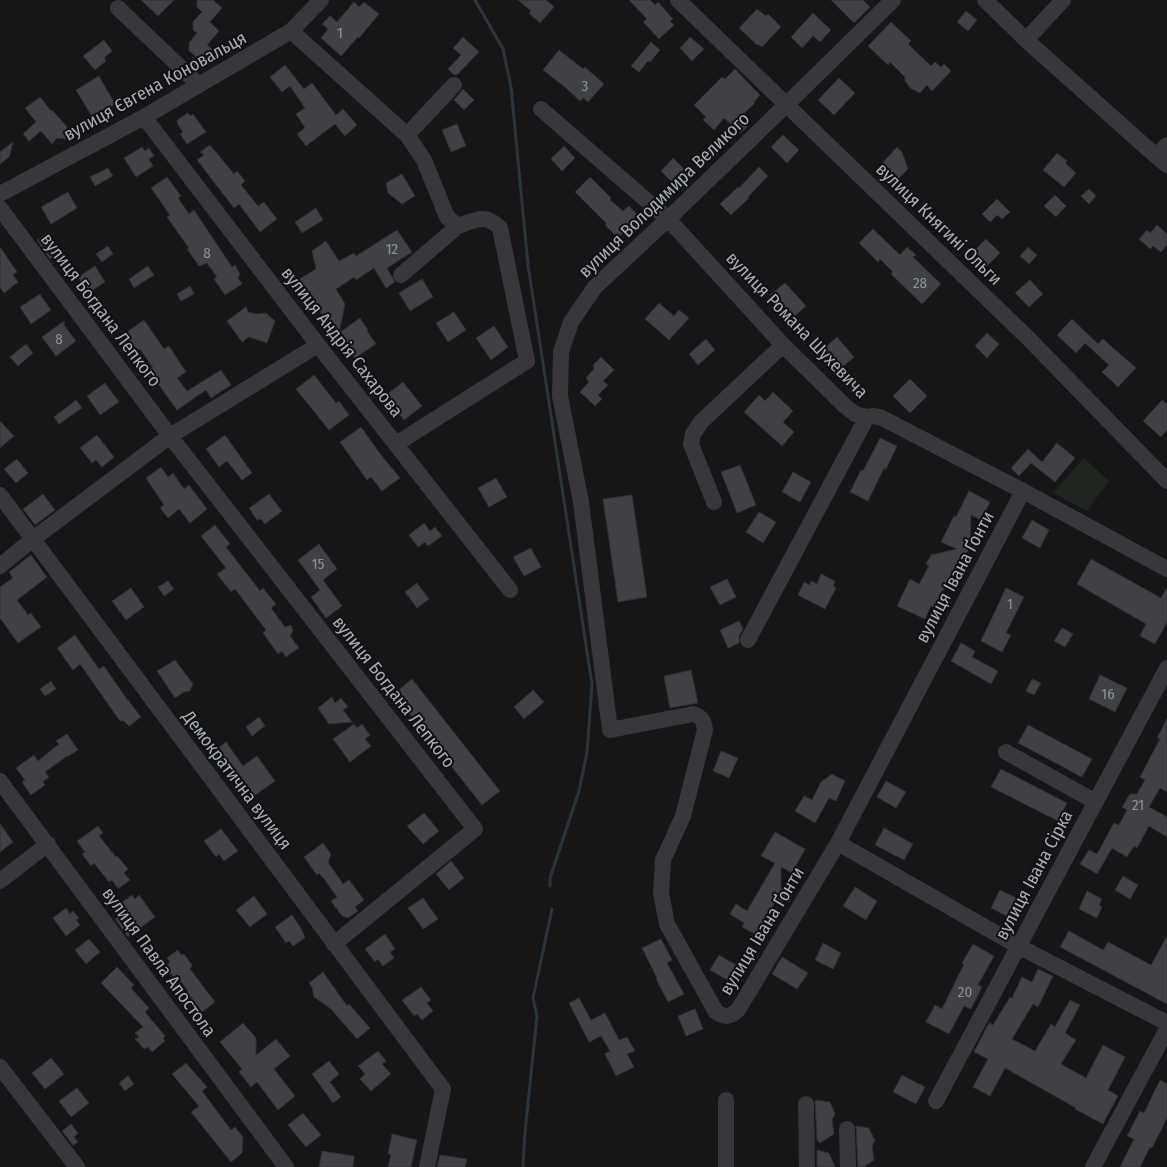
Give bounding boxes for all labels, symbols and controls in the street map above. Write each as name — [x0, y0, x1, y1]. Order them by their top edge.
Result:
house number: 1 — [337, 24, 343, 42]
street label: вулиця Євгена Коновальця — [60, 26, 250, 146]
house number: 3 — [582, 77, 589, 95]
street label: вулиця Володимира Великого — [574, 108, 754, 282]
street label: вулиця Княгині Ольги — [871, 158, 1007, 290]
street label: вулиця Богдана Лепкого — [36, 229, 166, 391]
house number: 12 — [386, 240, 399, 258]
house number: 8 — [203, 244, 211, 262]
street label: вулиця Романа Шухевича — [721, 247, 873, 403]
street label: вулиця Андрія Сахарова — [277, 262, 408, 422]
house number: 28 — [913, 274, 927, 292]
house number: 8 — [55, 330, 63, 348]
street label: вулиця Івана Ґонти — [911, 507, 999, 647]
house number: 15 — [312, 555, 324, 573]
house number: 1 — [1007, 595, 1013, 613]
street label: вулиця Богдана Лепкого — [328, 612, 460, 772]
house number: 16 — [1101, 685, 1115, 703]
street label: Демократична вулиця — [177, 705, 296, 854]
house number: 21 — [1132, 796, 1144, 814]
street label: вулиця Івана Сірка — [991, 806, 1077, 944]
street label: вулиця Івана Ґонти — [715, 863, 809, 999]
street label: вулиця Павла Апостола — [97, 883, 221, 1041]
house number: 20 — [958, 983, 972, 1001]

